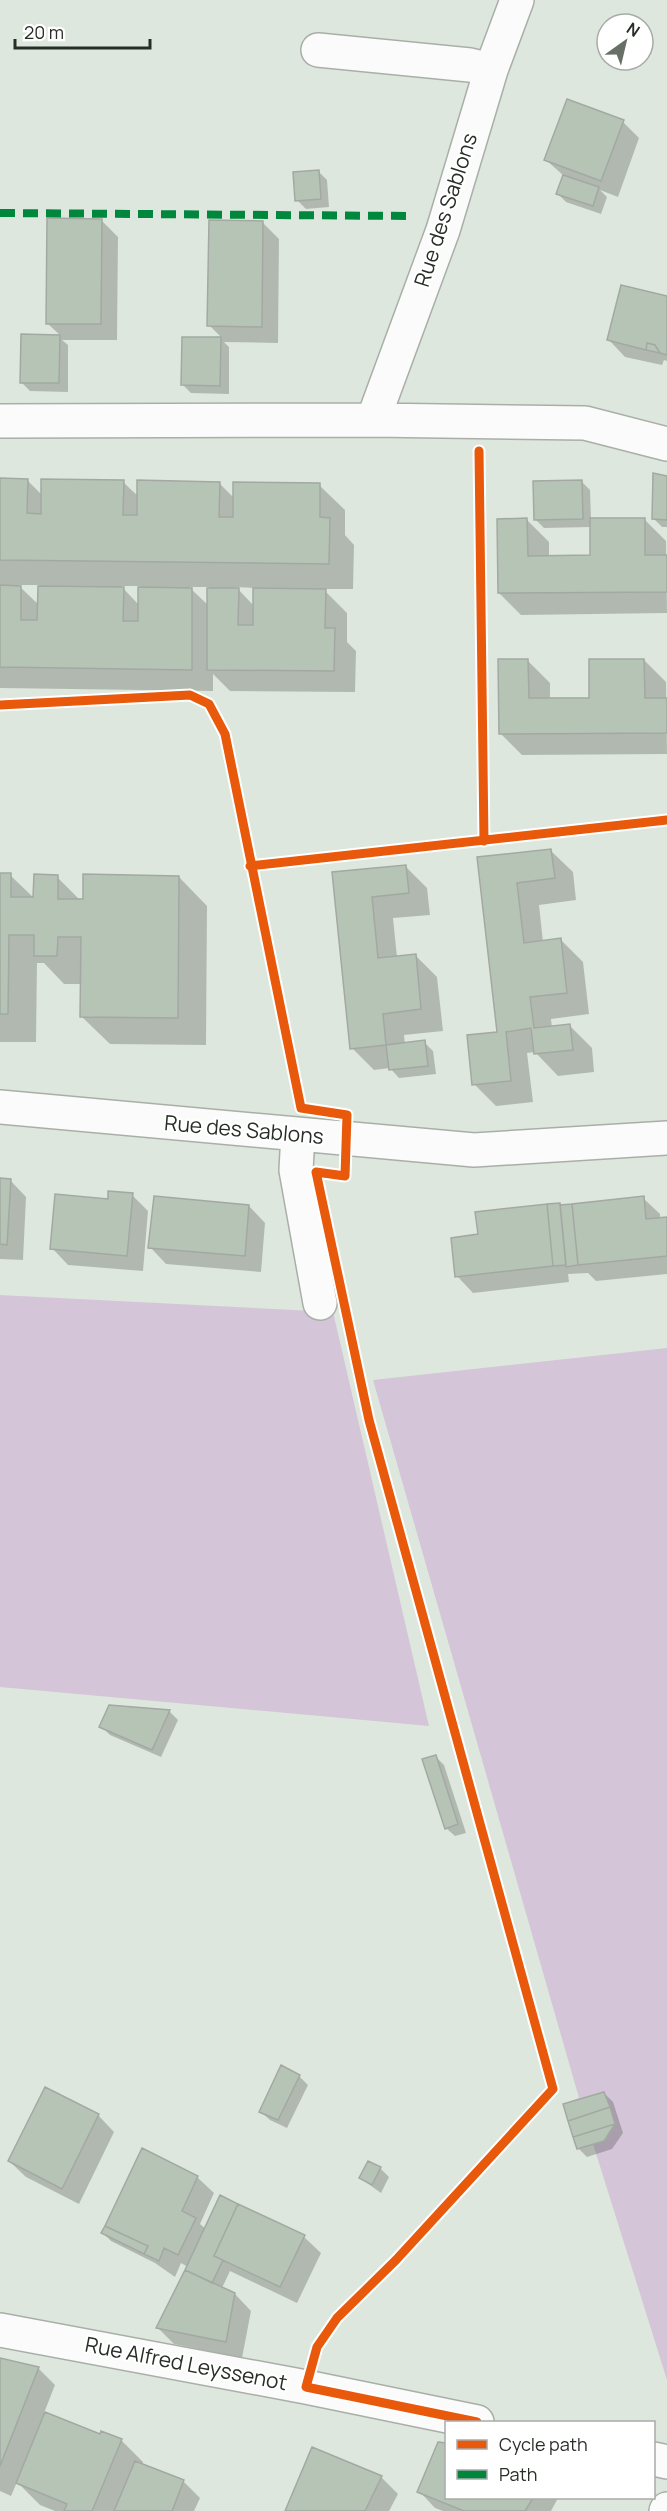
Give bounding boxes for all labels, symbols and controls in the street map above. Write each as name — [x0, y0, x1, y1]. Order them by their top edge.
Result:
scale bar — [15, 12, 150, 50]
north arrow — [595, 12, 655, 72]
text: N — [622, 17, 644, 42]
text: 20 m — [24, 20, 64, 44]
street label: Rue des Sablons — [407, 129, 483, 290]
street label: Rue des Sablons — [163, 1108, 325, 1150]
street label: Rue Alfred Leyssenot — [83, 2330, 290, 2396]
legend — [445, 2421, 655, 2499]
text: Cycle path — [499, 2432, 588, 2456]
text: Path — [499, 2462, 537, 2486]

